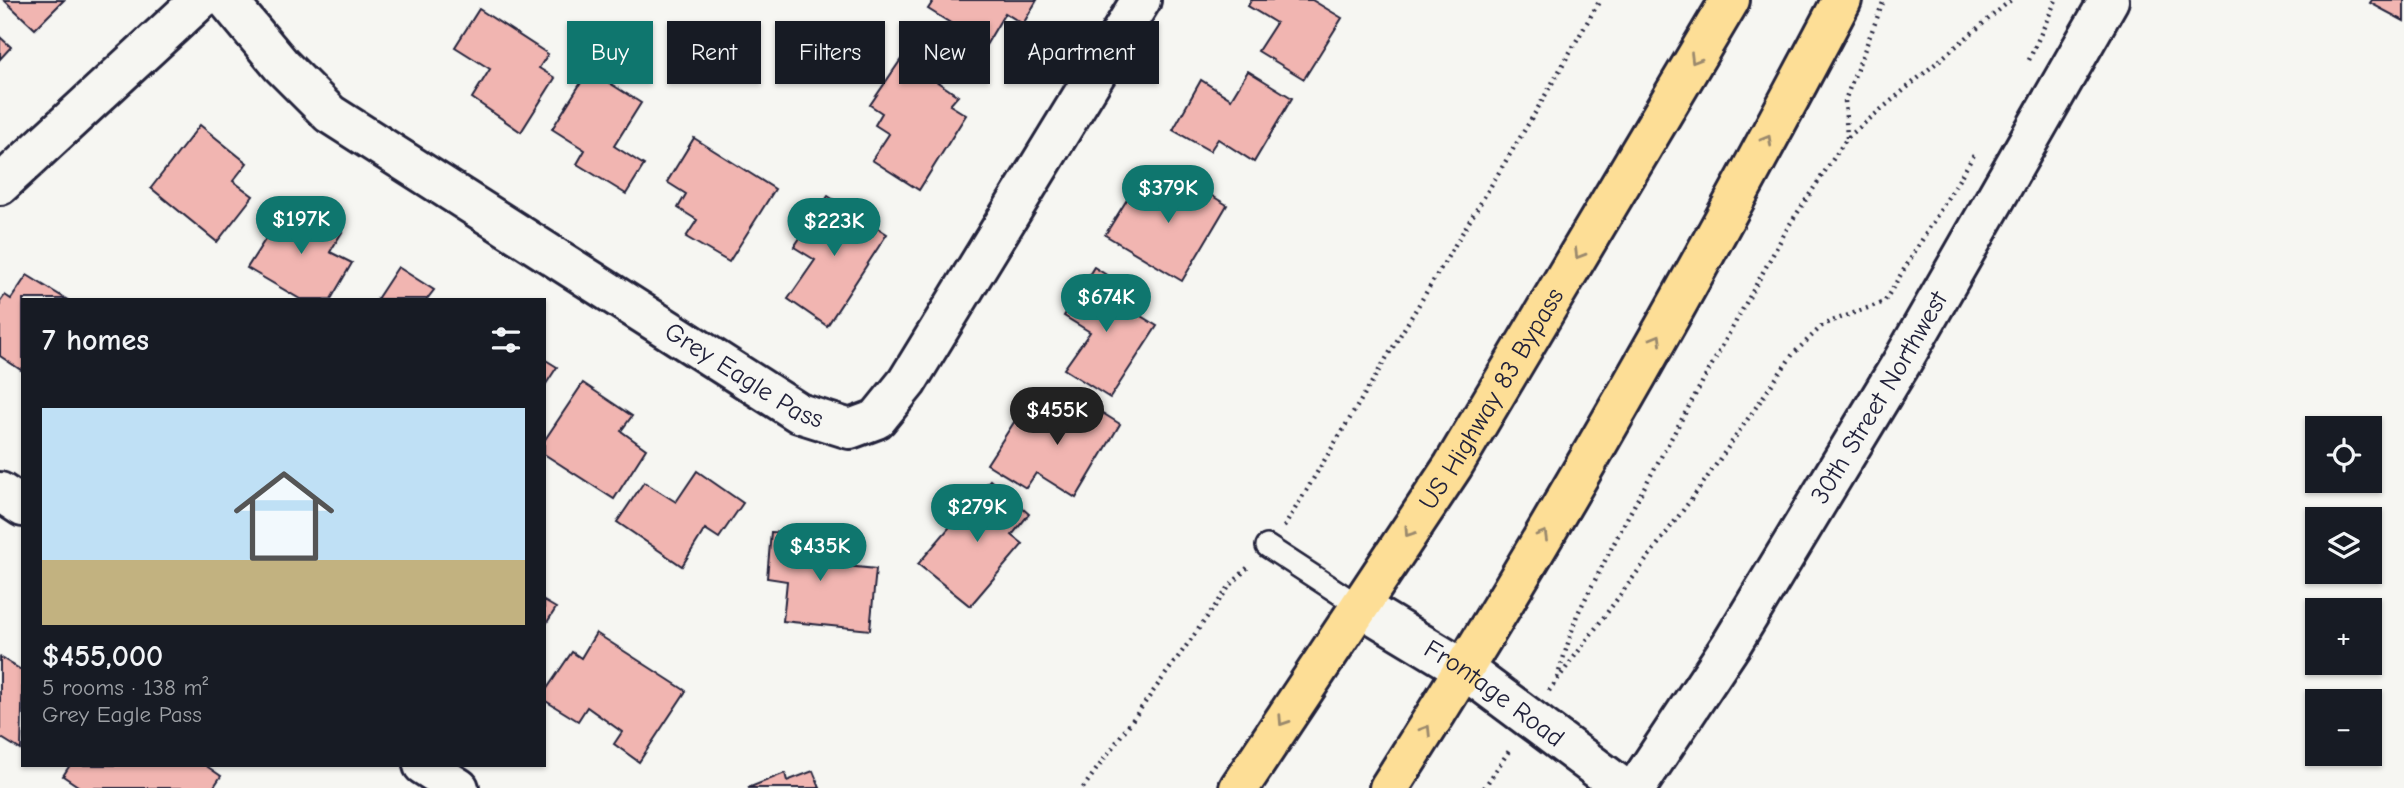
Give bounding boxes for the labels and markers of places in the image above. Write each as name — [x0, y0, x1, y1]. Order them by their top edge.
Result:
pin: $379K — [1119, 166, 1217, 225]
pin: $197K — [252, 196, 350, 256]
pin: $223K — [785, 198, 883, 258]
pin: $674K — [1057, 274, 1155, 334]
pin: $455K — [1008, 388, 1106, 447]
pin: $279K — [928, 484, 1026, 544]
pin: $435K — [771, 524, 869, 583]

